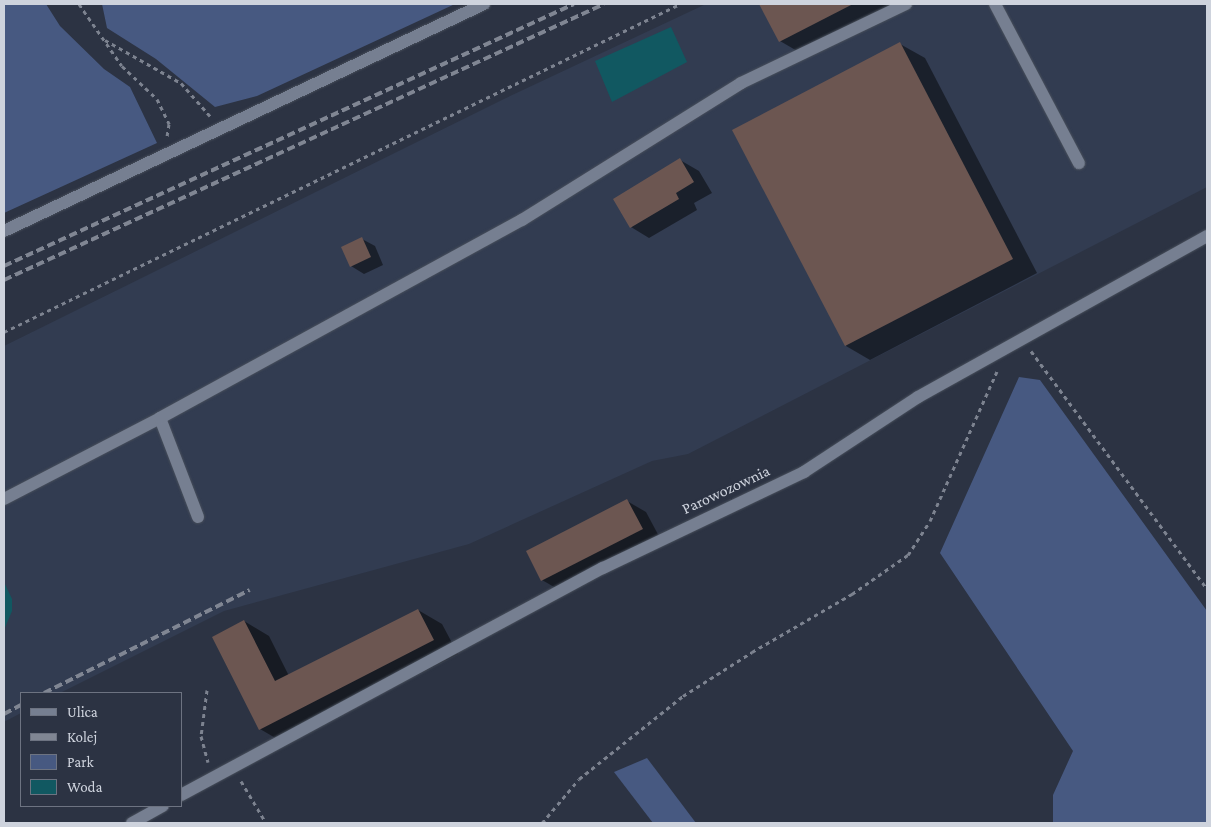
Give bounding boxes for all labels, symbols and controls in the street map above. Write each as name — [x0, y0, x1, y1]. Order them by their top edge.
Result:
street label: Parowozownia — [679, 461, 773, 519]
legend — [20, 692, 182, 807]
text: Ulica — [67, 704, 98, 720]
text: Kolej — [67, 729, 97, 745]
text: Park — [67, 754, 94, 770]
text: Woda — [67, 779, 102, 795]

